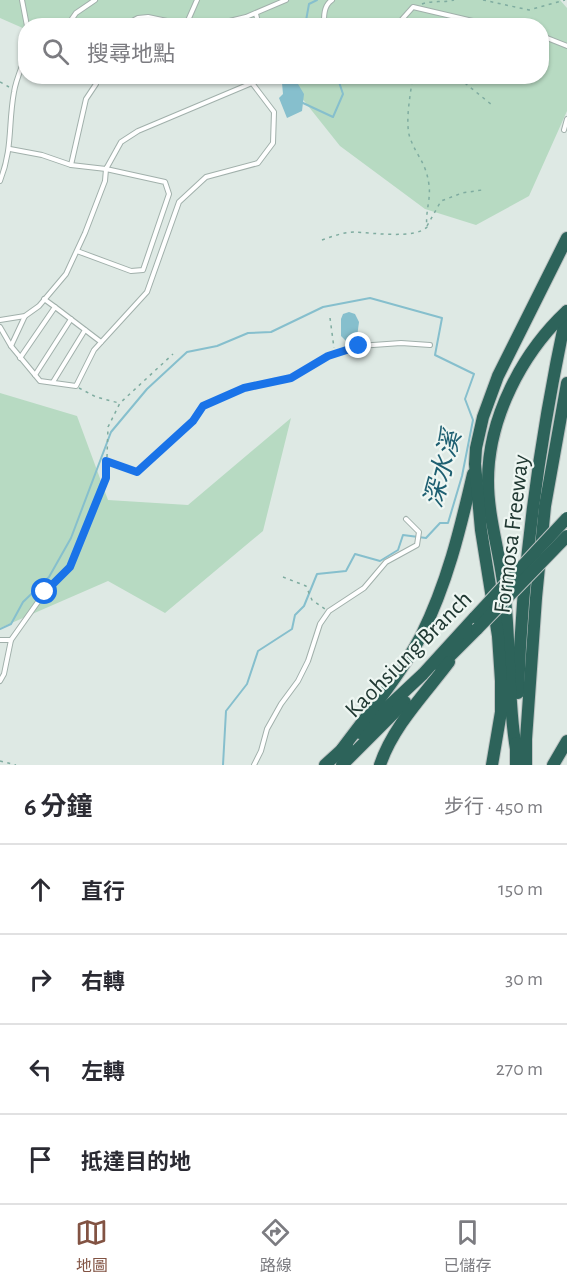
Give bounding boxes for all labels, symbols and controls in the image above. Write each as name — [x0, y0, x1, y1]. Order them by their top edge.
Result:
search box — [18, 18, 549, 84]
icon: search — [39, 35, 72, 68]
text: 搜尋地點 — [87, 43, 175, 65]
route end — [345, 332, 371, 358]
water label: 深水溪 — [419, 424, 467, 510]
street label: Formosa Freeway — [490, 453, 534, 615]
route start — [31, 578, 57, 604]
street label: Kaohsiung Branch — [341, 587, 477, 723]
text: 6 分鐘 — [24, 794, 92, 820]
text: 步行 · 450 m — [444, 797, 543, 817]
icon: ahead — [24, 873, 57, 906]
text: 150 m — [498, 879, 543, 899]
text: 直行 — [81, 881, 125, 903]
icon: right — [24, 963, 57, 996]
text: 30 m — [505, 969, 543, 989]
text: 右轉 — [81, 971, 125, 993]
icon: left — [24, 1053, 57, 1086]
text: 270 m — [496, 1059, 543, 1079]
text: 左轉 — [81, 1061, 125, 1083]
icon: arrive — [24, 1143, 57, 1176]
text: 抵達目的地 — [81, 1151, 191, 1173]
tab: 地圖 — [75, 1216, 108, 1276]
tab: 路線 — [259, 1216, 292, 1276]
tab: 已儲存 — [443, 1216, 491, 1276]

